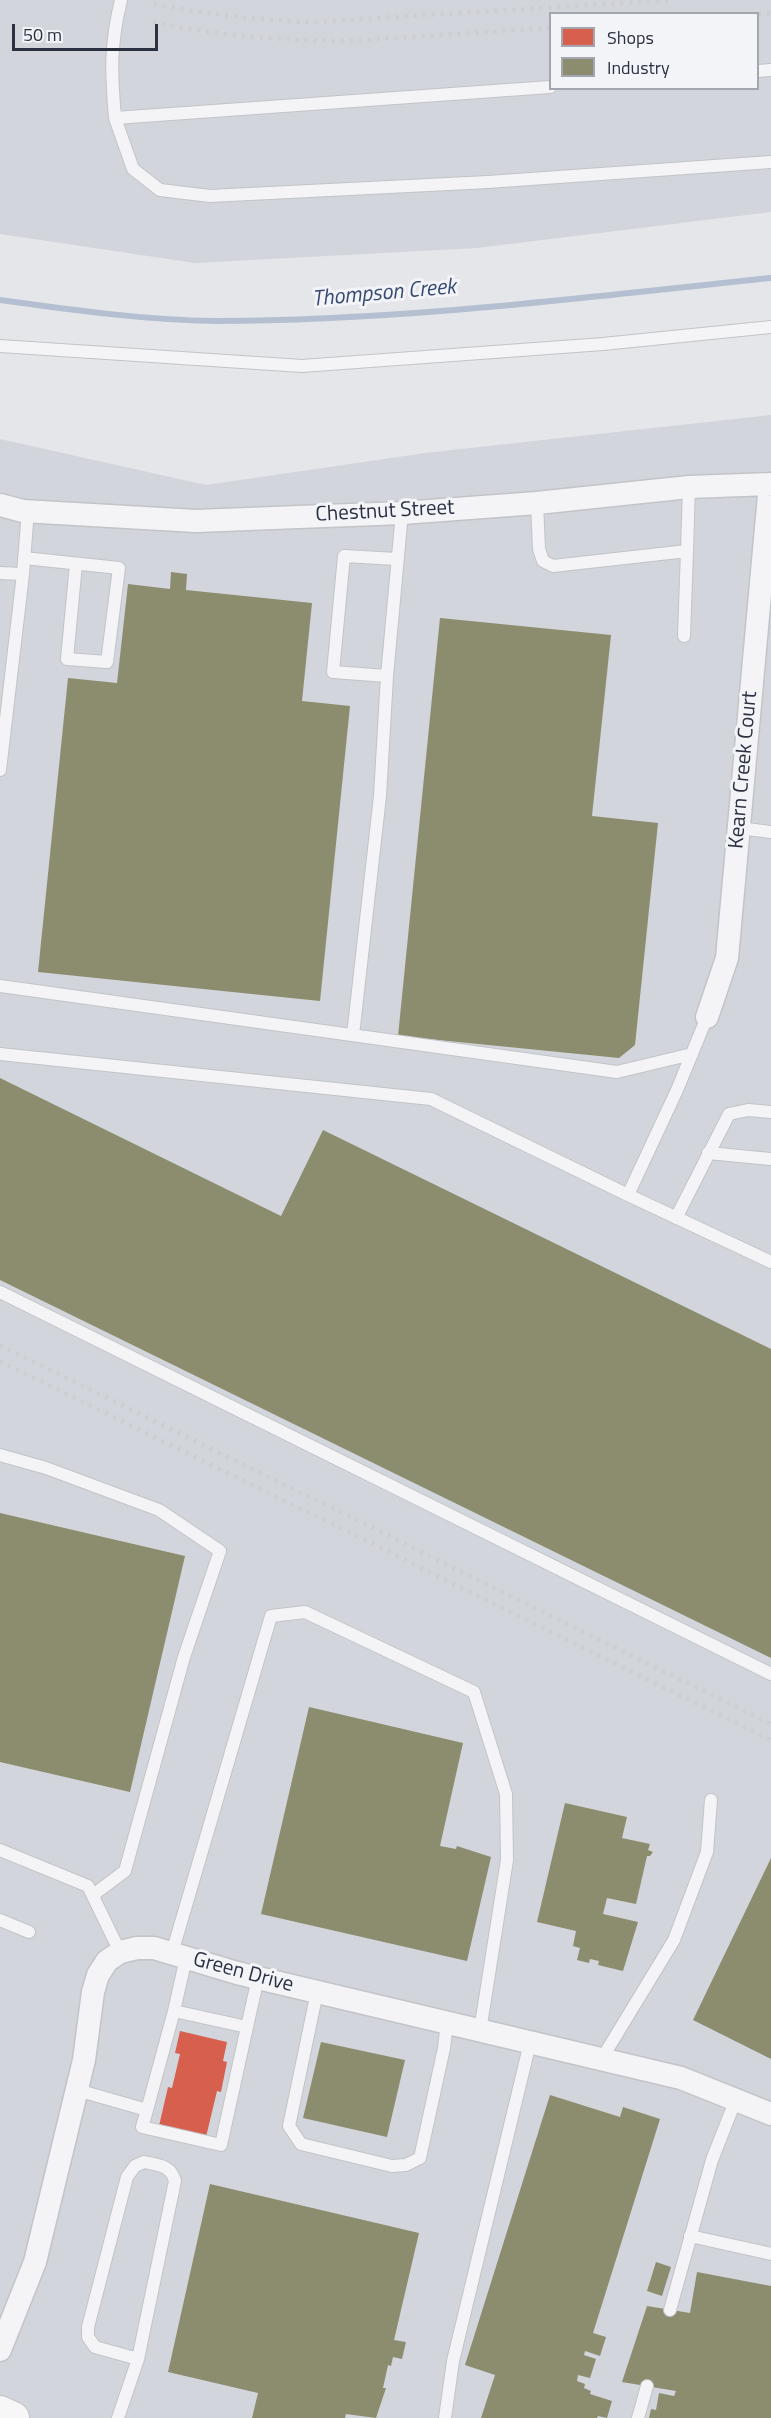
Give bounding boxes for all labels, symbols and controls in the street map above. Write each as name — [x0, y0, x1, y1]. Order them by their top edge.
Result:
scale bar — [15, 12, 160, 50]
legend — [549, 12, 759, 90]
text: 50 m — [23, 21, 62, 48]
text: Shops — [607, 24, 654, 51]
text: Industry — [607, 54, 670, 81]
water label: Thompson Creek — [311, 275, 457, 313]
street label: Chestnut Street — [315, 496, 455, 528]
street label: Kearn Creek Court — [725, 690, 763, 850]
street label: Green Drive — [190, 1947, 296, 1999]

